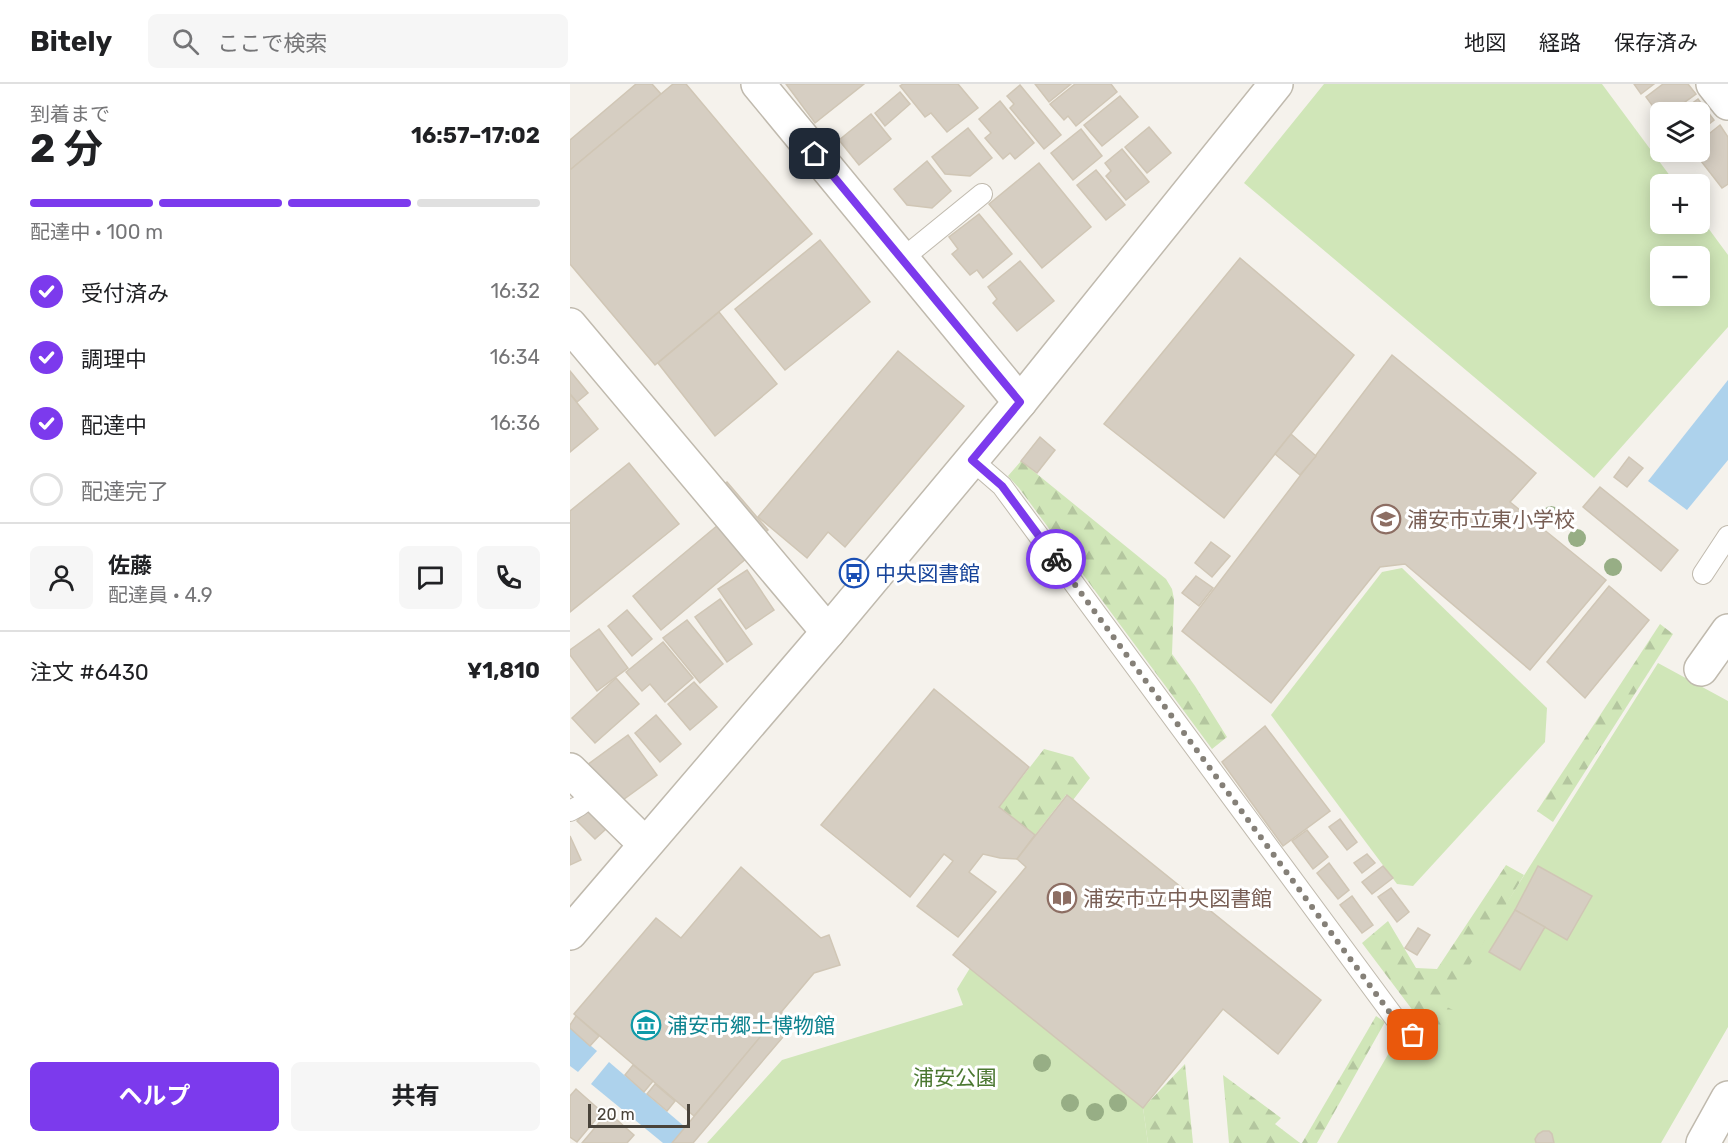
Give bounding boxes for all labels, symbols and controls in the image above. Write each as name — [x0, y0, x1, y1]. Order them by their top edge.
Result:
search box — [148, 14, 568, 68]
text: Bitely — [30, 25, 112, 58]
icon: search — [169, 25, 202, 58]
text: ここで検索 — [217, 30, 327, 57]
text: 地図 — [1464, 30, 1506, 55]
text: 経路 — [1539, 30, 1581, 55]
text: 保存済み — [1614, 30, 1698, 55]
text: 到着まで — [30, 102, 110, 126]
map controls — [1650, 102, 1710, 306]
button: layers — [1650, 102, 1710, 162]
text: 16:57–17:02 — [411, 122, 540, 149]
text: 2 分 — [30, 126, 103, 172]
pin — [789, 128, 840, 179]
icon: home — [798, 137, 831, 170]
button: + — [1650, 174, 1710, 234]
text: 配達中 · 100 m — [30, 220, 163, 244]
button: − — [1650, 246, 1710, 306]
icon: check — [30, 275, 63, 308]
text: 16:32 — [491, 279, 540, 303]
text: 受付済み — [81, 280, 169, 307]
icon: check — [30, 341, 63, 374]
text: 16:34 — [490, 345, 540, 369]
text: 調理中 — [81, 346, 147, 373]
icon: check — [30, 407, 63, 440]
text: 16:36 — [490, 411, 540, 435]
text: 配達中 — [81, 412, 147, 439]
text: 配達完了 — [81, 478, 169, 505]
school or university icon: 浦安市立東小学校 — [1370, 503, 1402, 535]
place label: 浦安市立東小学校 — [1407, 507, 1575, 532]
courier — [1026, 529, 1086, 589]
icon: bike — [1040, 543, 1073, 576]
button: person — [30, 546, 93, 609]
button: chat — [399, 546, 462, 609]
button: phone — [477, 546, 540, 609]
text: 佐藤 — [108, 552, 152, 579]
bus stop icon: 中央図書館 — [838, 557, 870, 589]
place label: 中央図書館 — [875, 561, 980, 586]
text: 配達員 · 4.9 — [108, 583, 213, 607]
text: ¥1,810 — [467, 657, 540, 684]
text: 注文 #6430 — [30, 659, 149, 686]
library icon: 浦安市立中央図書館 — [1046, 882, 1078, 914]
place label: 浦安市立中央図書館 — [1083, 886, 1272, 911]
museum icon: 浦安市郷土博物館 — [630, 1009, 662, 1041]
pin — [1387, 1009, 1438, 1060]
place label: 浦安市郷土博物館 — [667, 1013, 835, 1038]
icon: bag — [1396, 1018, 1429, 1051]
button: ヘルプ — [30, 1062, 279, 1131]
button: 共有 — [291, 1062, 540, 1131]
park label: 浦安公園 — [913, 1065, 997, 1090]
scale bar — [588, 1101, 690, 1128]
text: 20 m — [597, 1105, 635, 1124]

